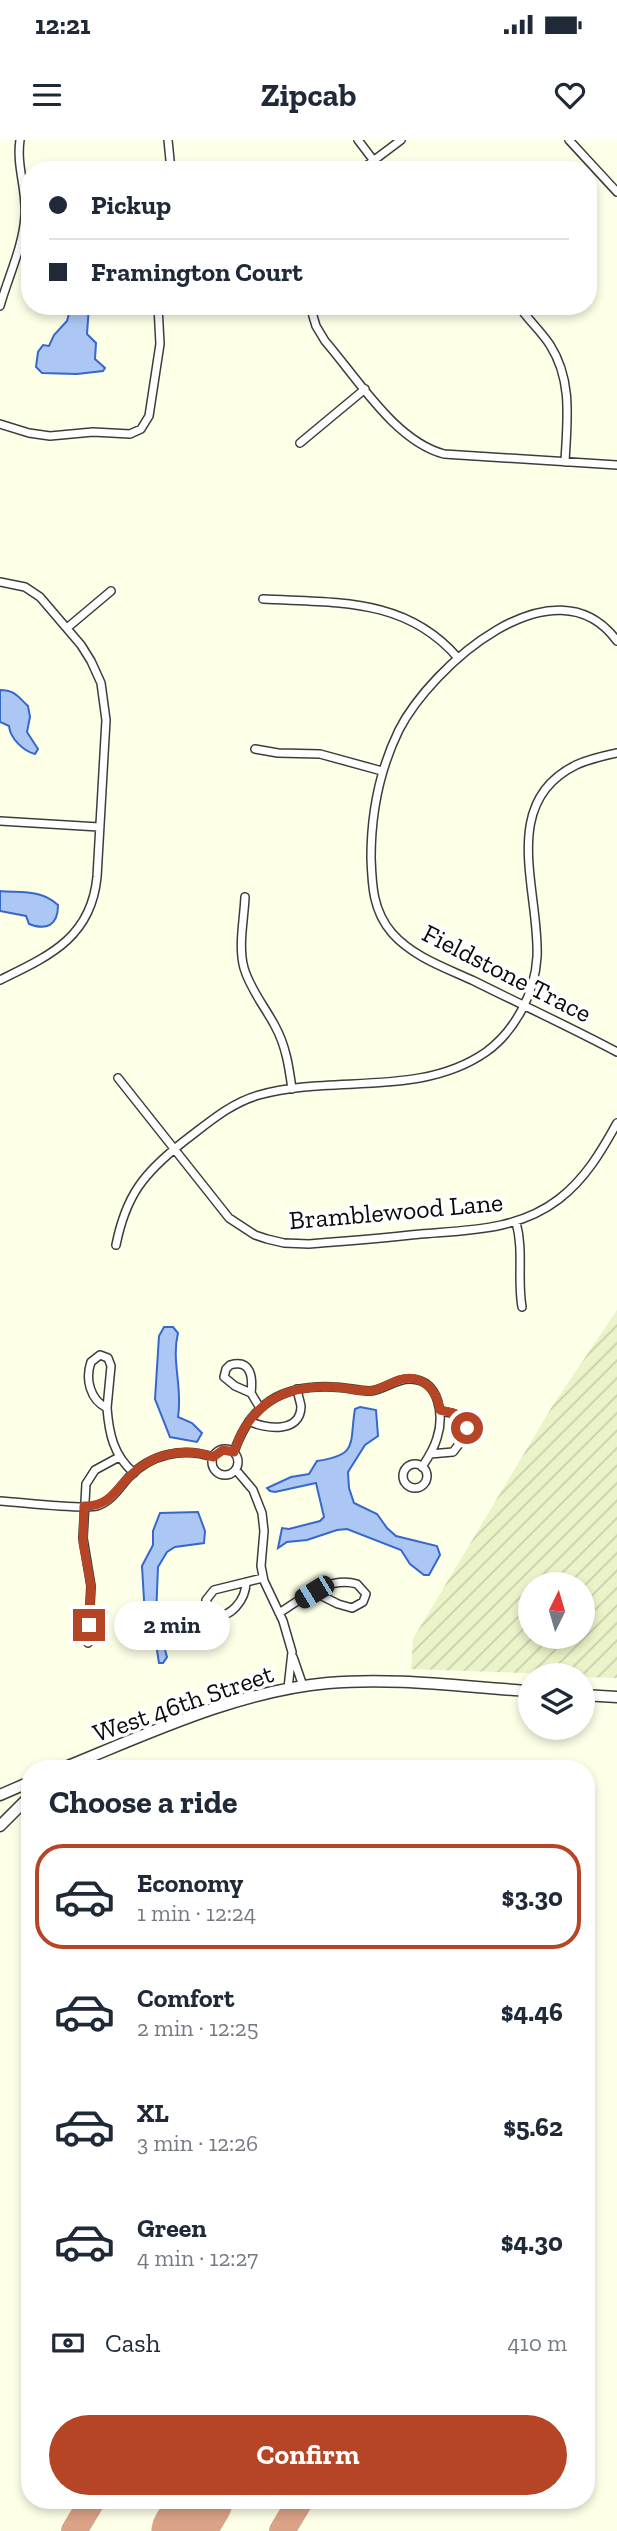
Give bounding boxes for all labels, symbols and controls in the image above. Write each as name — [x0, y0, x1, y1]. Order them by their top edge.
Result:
text: 12:21 — [35, 9, 90, 41]
icon: menu — [28, 76, 66, 114]
text: Zipcab — [261, 76, 356, 114]
icon: heart — [551, 76, 589, 114]
text: Pickup — [91, 189, 171, 221]
text: Framington Court — [91, 256, 303, 288]
street label: Fieldstone Trace — [417, 917, 597, 1029]
street label: Bramblewood Lane — [288, 1186, 504, 1236]
route start — [451, 1412, 483, 1444]
car — [291, 1572, 338, 1612]
north arrow — [518, 1572, 595, 1648]
map controls — [518, 1572, 595, 1740]
callout: 2 min — [114, 1600, 229, 1650]
route end — [73, 1609, 105, 1641]
text: 2 min — [143, 1611, 201, 1639]
street label: West 46th Street — [89, 1657, 278, 1749]
button: layers — [518, 1663, 595, 1740]
text: Choose a ride — [49, 1783, 237, 1821]
icon: car — [53, 1865, 116, 1928]
text: Economy — [137, 1867, 243, 1899]
text: $3.30 — [502, 1881, 563, 1913]
text: 1 min · 12:24 — [137, 1899, 256, 1927]
icon: car — [53, 1980, 116, 2043]
text: Comfort — [137, 1982, 234, 2014]
text: $4.46 — [501, 1996, 563, 2028]
text: 2 min · 12:25 — [137, 2014, 259, 2042]
icon: car — [53, 2095, 116, 2158]
text: XL — [137, 2097, 169, 2129]
text: $5.62 — [503, 2111, 563, 2143]
text: 3 min · 12:26 — [137, 2129, 258, 2157]
icon: car — [53, 2210, 116, 2273]
text: Green — [137, 2212, 207, 2244]
text: $4.30 — [501, 2226, 563, 2258]
text: 4 min · 12:27 — [137, 2244, 258, 2272]
icon: cash — [49, 2324, 87, 2362]
text: Cash — [105, 2327, 160, 2359]
text: 410 m — [507, 2329, 567, 2357]
button: Confirm — [49, 2415, 567, 2495]

